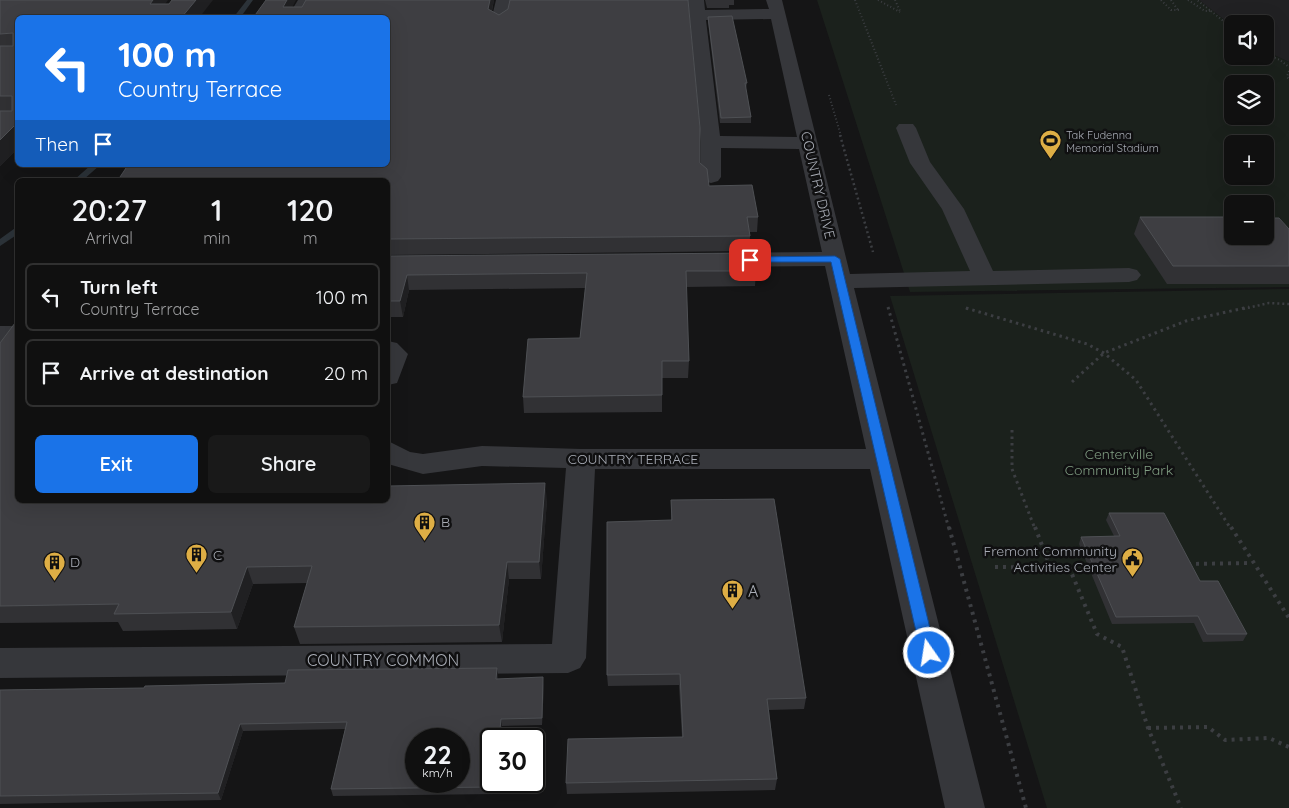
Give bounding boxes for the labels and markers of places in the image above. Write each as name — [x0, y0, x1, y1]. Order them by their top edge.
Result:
place label: Tak Fudenna Memorial Stadium — [1066, 128, 1159, 155]
sports icon: Tak Fudenna Memorial Stadium — [1038, 129, 1062, 160]
pin — [729, 239, 771, 281]
building icon: B — [413, 510, 437, 541]
place label: B — [441, 513, 450, 531]
place label: Fremont Community Activities Center — [983, 542, 1118, 576]
building icon: C — [185, 543, 209, 574]
place label: C — [213, 546, 222, 564]
public building icon: Fremont Community Activities Center — [1121, 547, 1145, 578]
building icon: D — [42, 550, 66, 581]
place label: D — [70, 553, 80, 571]
building icon: A — [720, 579, 744, 610]
place label: A — [748, 581, 758, 601]

